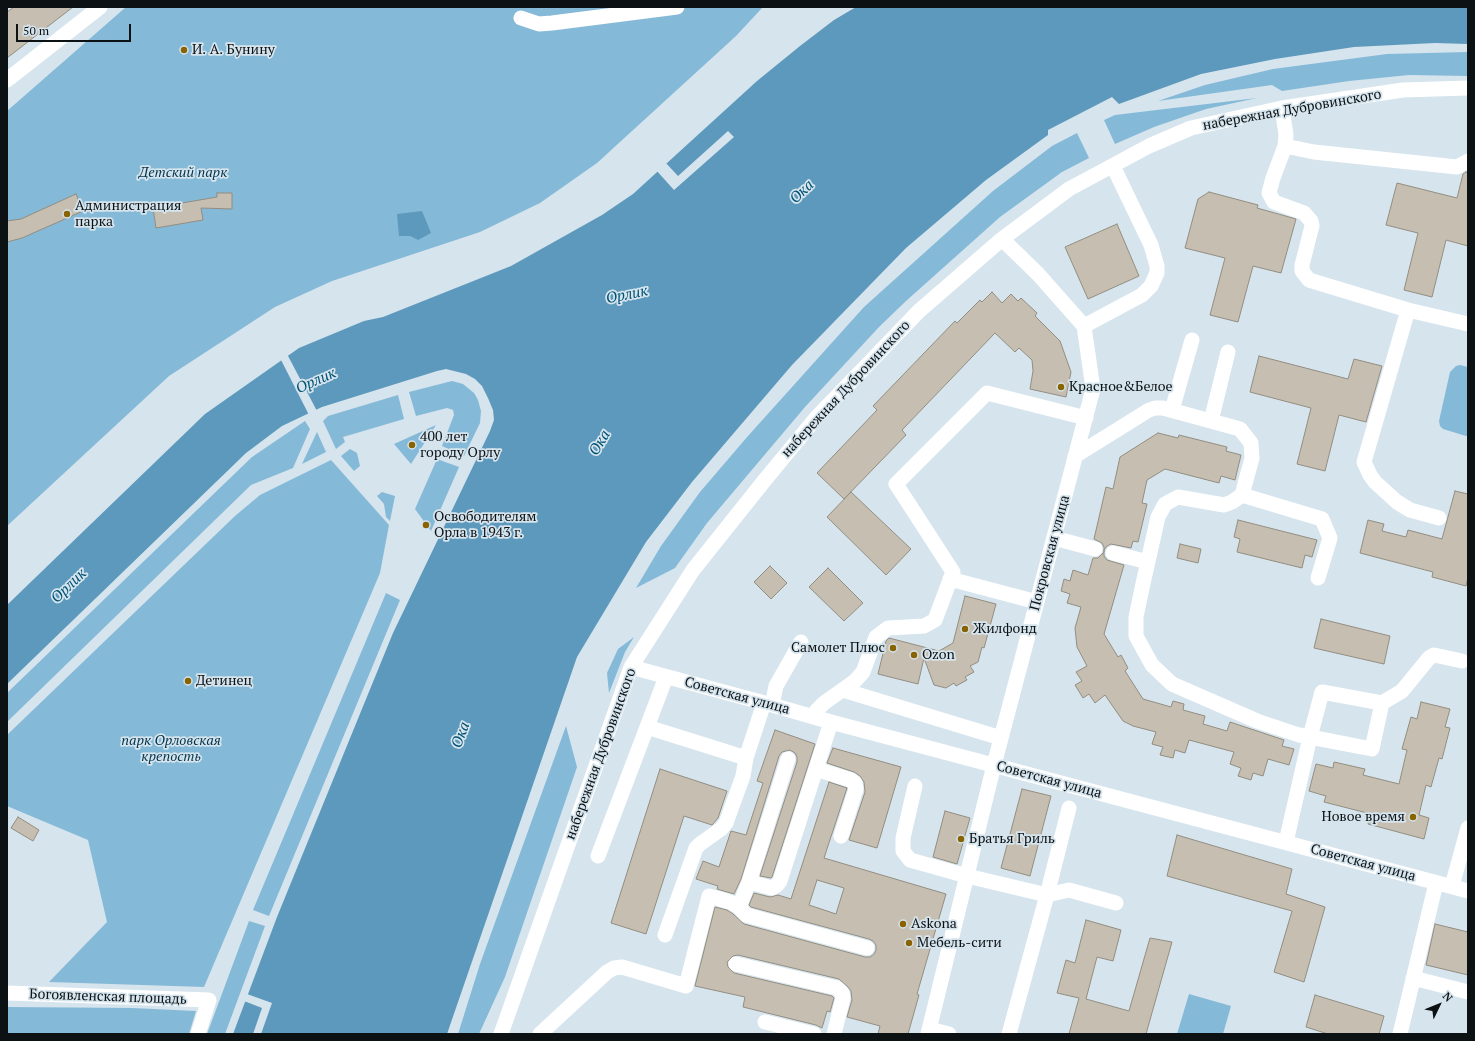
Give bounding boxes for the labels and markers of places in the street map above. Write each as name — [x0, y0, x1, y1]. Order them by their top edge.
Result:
place label: И. А. Бунину — [192, 42, 275, 58]
marker: И. А. Бунину — [179, 45, 189, 55]
place label: Администрация парка — [75, 198, 181, 230]
marker: Администрация парка — [62, 209, 72, 219]
place label: Красное&Белое — [1069, 379, 1173, 395]
marker: Красное&Белое — [1056, 382, 1066, 392]
place label: 400 лет городу Орлу — [420, 429, 500, 462]
marker: 400 лет городу Орлу — [407, 440, 417, 450]
place label: Освободителям Орла в 1943 г. — [434, 509, 537, 542]
marker: Освободителям Орла в 1943 г. — [421, 520, 431, 530]
place label: Жилфонд — [973, 621, 1037, 637]
marker: Жилфонд — [960, 624, 970, 634]
place label: Самолет Плюс — [791, 640, 885, 656]
marker: Самолет Плюс — [888, 643, 898, 653]
place label: Ozon — [922, 647, 955, 663]
marker: Ozon — [909, 650, 919, 660]
place label: Детинец — [196, 673, 252, 689]
marker: Детинец — [183, 676, 193, 686]
place label: Новое время — [1321, 809, 1405, 825]
marker: Новое время — [1408, 812, 1418, 822]
place label: Братья Гриль — [969, 831, 1055, 847]
marker: Братья Гриль — [956, 834, 966, 844]
place label: Askona — [911, 916, 957, 932]
marker: Askona — [898, 919, 908, 929]
place label: Мебель-сити — [917, 935, 1002, 951]
marker: Мебель-сити — [904, 938, 914, 948]

